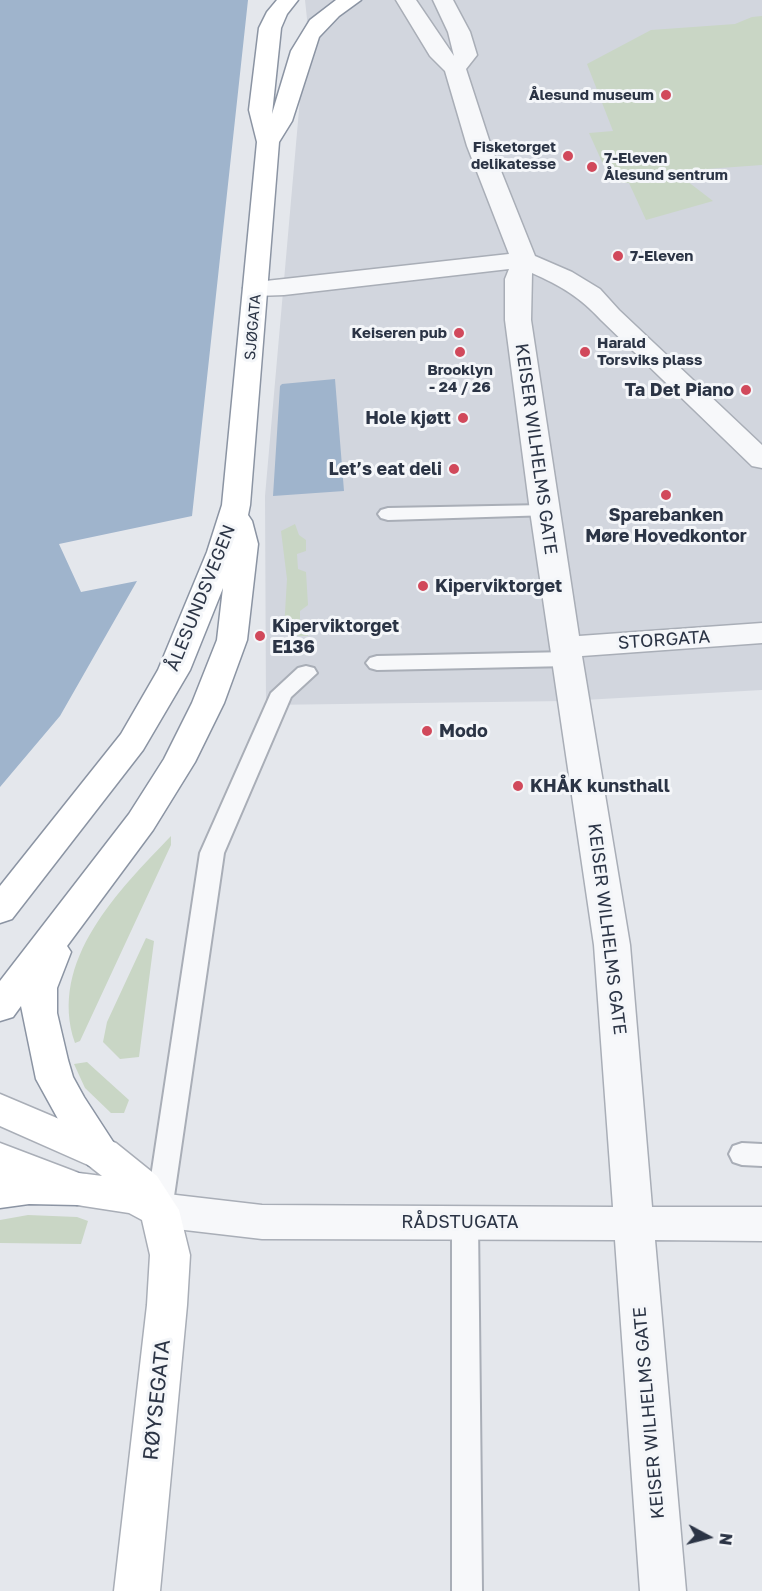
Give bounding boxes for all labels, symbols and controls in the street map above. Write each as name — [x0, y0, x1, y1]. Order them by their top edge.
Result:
place label: Ålesund museum — [529, 86, 654, 104]
marker: Ålesund museum — [659, 88, 673, 102]
place label: Fisketorget delikatesse — [471, 138, 556, 173]
marker: Fisketorget delikatesse — [561, 149, 575, 163]
place label: 7-Eleven Ålesund sentrum — [604, 149, 728, 184]
marker: 7-Eleven Ålesund sentrum — [585, 160, 599, 174]
place label: 7-Eleven — [630, 247, 693, 265]
marker: 7-Eleven — [611, 249, 625, 263]
street label: SJØGATA — [241, 293, 265, 361]
place label: Keiseren pub — [352, 324, 447, 342]
marker: Keiseren pub — [452, 326, 466, 340]
place label: Harald Torsviks plass — [597, 334, 702, 369]
street label: KEISER WILHELMS GATE — [510, 342, 562, 556]
marker: Brooklyn - 24 / 26 — [453, 345, 467, 359]
marker: Harald Torsviks plass — [578, 345, 592, 359]
place label: Brooklyn - 24 / 26 — [427, 361, 493, 396]
place label: Ta Det Piano — [625, 379, 734, 401]
marker: Ta Det Piano — [739, 383, 753, 397]
place label: Hole kjøtt — [365, 407, 451, 429]
marker: Hole kjøtt — [456, 411, 470, 425]
place label: Let’s eat deli — [328, 458, 442, 480]
marker: Let’s eat deli — [447, 462, 461, 476]
marker: Sparebanken Møre Hovedkontor — [659, 488, 673, 502]
place label: Sparebanken Møre Hovedkontor — [585, 504, 747, 546]
street label: ÅLESUNDSVEGEN — [162, 522, 240, 674]
place label: Kiperviktorget — [435, 575, 562, 597]
marker: Kiperviktorget — [416, 579, 430, 593]
place label: Kiperviktorget E136 — [272, 615, 399, 658]
street label: STORGATA — [617, 626, 711, 654]
marker: Kiperviktorget E136 — [253, 629, 267, 643]
place label: Modo — [439, 720, 488, 742]
marker: Modo — [420, 724, 434, 738]
place label: KHÅK kunsthall — [530, 775, 670, 797]
marker: KHÅK kunsthall — [511, 779, 525, 793]
street label: KEISER WILHELMS GATE — [583, 822, 631, 1036]
street label: RÅDSTUGATA — [401, 1211, 519, 1233]
street label: KEISER WILHELMS GATE — [629, 1306, 669, 1520]
street label: RØYSEGATA — [138, 1338, 176, 1462]
north arrow — [678, 1507, 738, 1567]
text: N — [715, 1532, 737, 1546]

